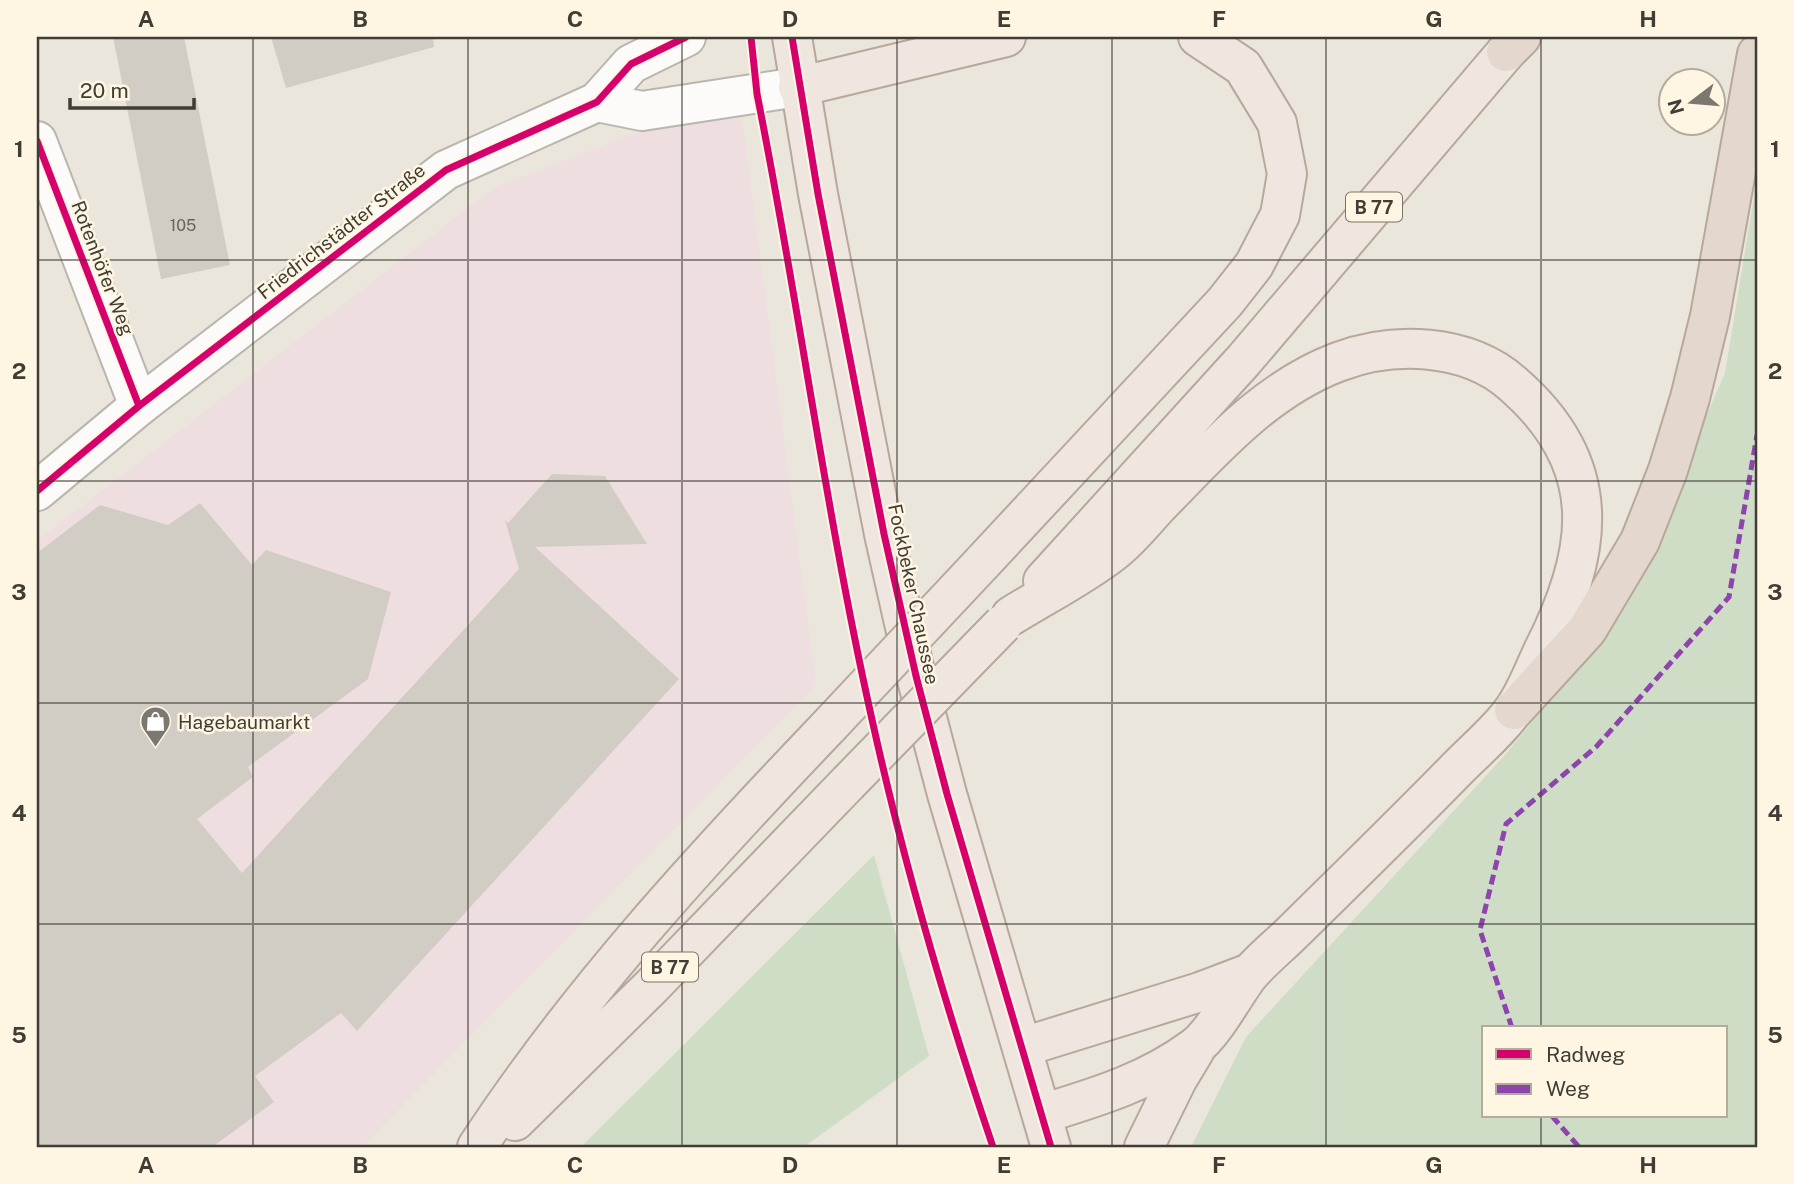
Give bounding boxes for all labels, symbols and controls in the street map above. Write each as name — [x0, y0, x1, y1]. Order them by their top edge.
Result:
text: A — [138, 5, 155, 32]
text: B — [352, 5, 368, 32]
text: C — [567, 5, 583, 32]
text: D — [782, 5, 798, 32]
text: E — [997, 5, 1011, 32]
text: F — [1212, 5, 1226, 32]
text: G — [1425, 5, 1443, 32]
text: H — [1639, 5, 1657, 32]
scale bar — [70, 66, 194, 110]
north arrow — [1658, 66, 1728, 136]
text: 20 m — [80, 78, 129, 103]
text: N — [1663, 97, 1688, 117]
text: 1 — [14, 135, 24, 162]
text: 1 — [1770, 135, 1780, 162]
street label: Friedrichstädter Straße — [253, 159, 429, 303]
road number: B 77 — [1346, 192, 1402, 222]
street label: Rotenhöfer Weg — [67, 198, 139, 339]
house number: 105 — [170, 216, 196, 235]
text: 2 — [12, 357, 26, 384]
text: 2 — [1768, 357, 1782, 384]
street label: Fockbeker Chaussee — [884, 502, 944, 686]
text: 3 — [11, 578, 27, 605]
text: 3 — [1767, 578, 1783, 605]
shop icon: Hagebaumarkt — [138, 705, 172, 749]
place label: Hagebaumarkt — [178, 711, 310, 733]
text: 4 — [11, 799, 27, 826]
text: 4 — [1767, 799, 1783, 826]
road number: B 77 — [642, 952, 698, 982]
text: 5 — [11, 1021, 27, 1048]
text: 5 — [1767, 1021, 1783, 1048]
legend — [1482, 1026, 1728, 1118]
text: Radweg — [1546, 1042, 1625, 1067]
text: Weg — [1546, 1076, 1590, 1101]
text: A — [138, 1151, 155, 1178]
text: B — [352, 1151, 368, 1178]
text: C — [567, 1151, 583, 1178]
text: D — [782, 1151, 798, 1178]
text: E — [997, 1151, 1011, 1178]
text: F — [1212, 1151, 1226, 1178]
text: G — [1425, 1151, 1443, 1178]
text: H — [1639, 1151, 1657, 1178]

